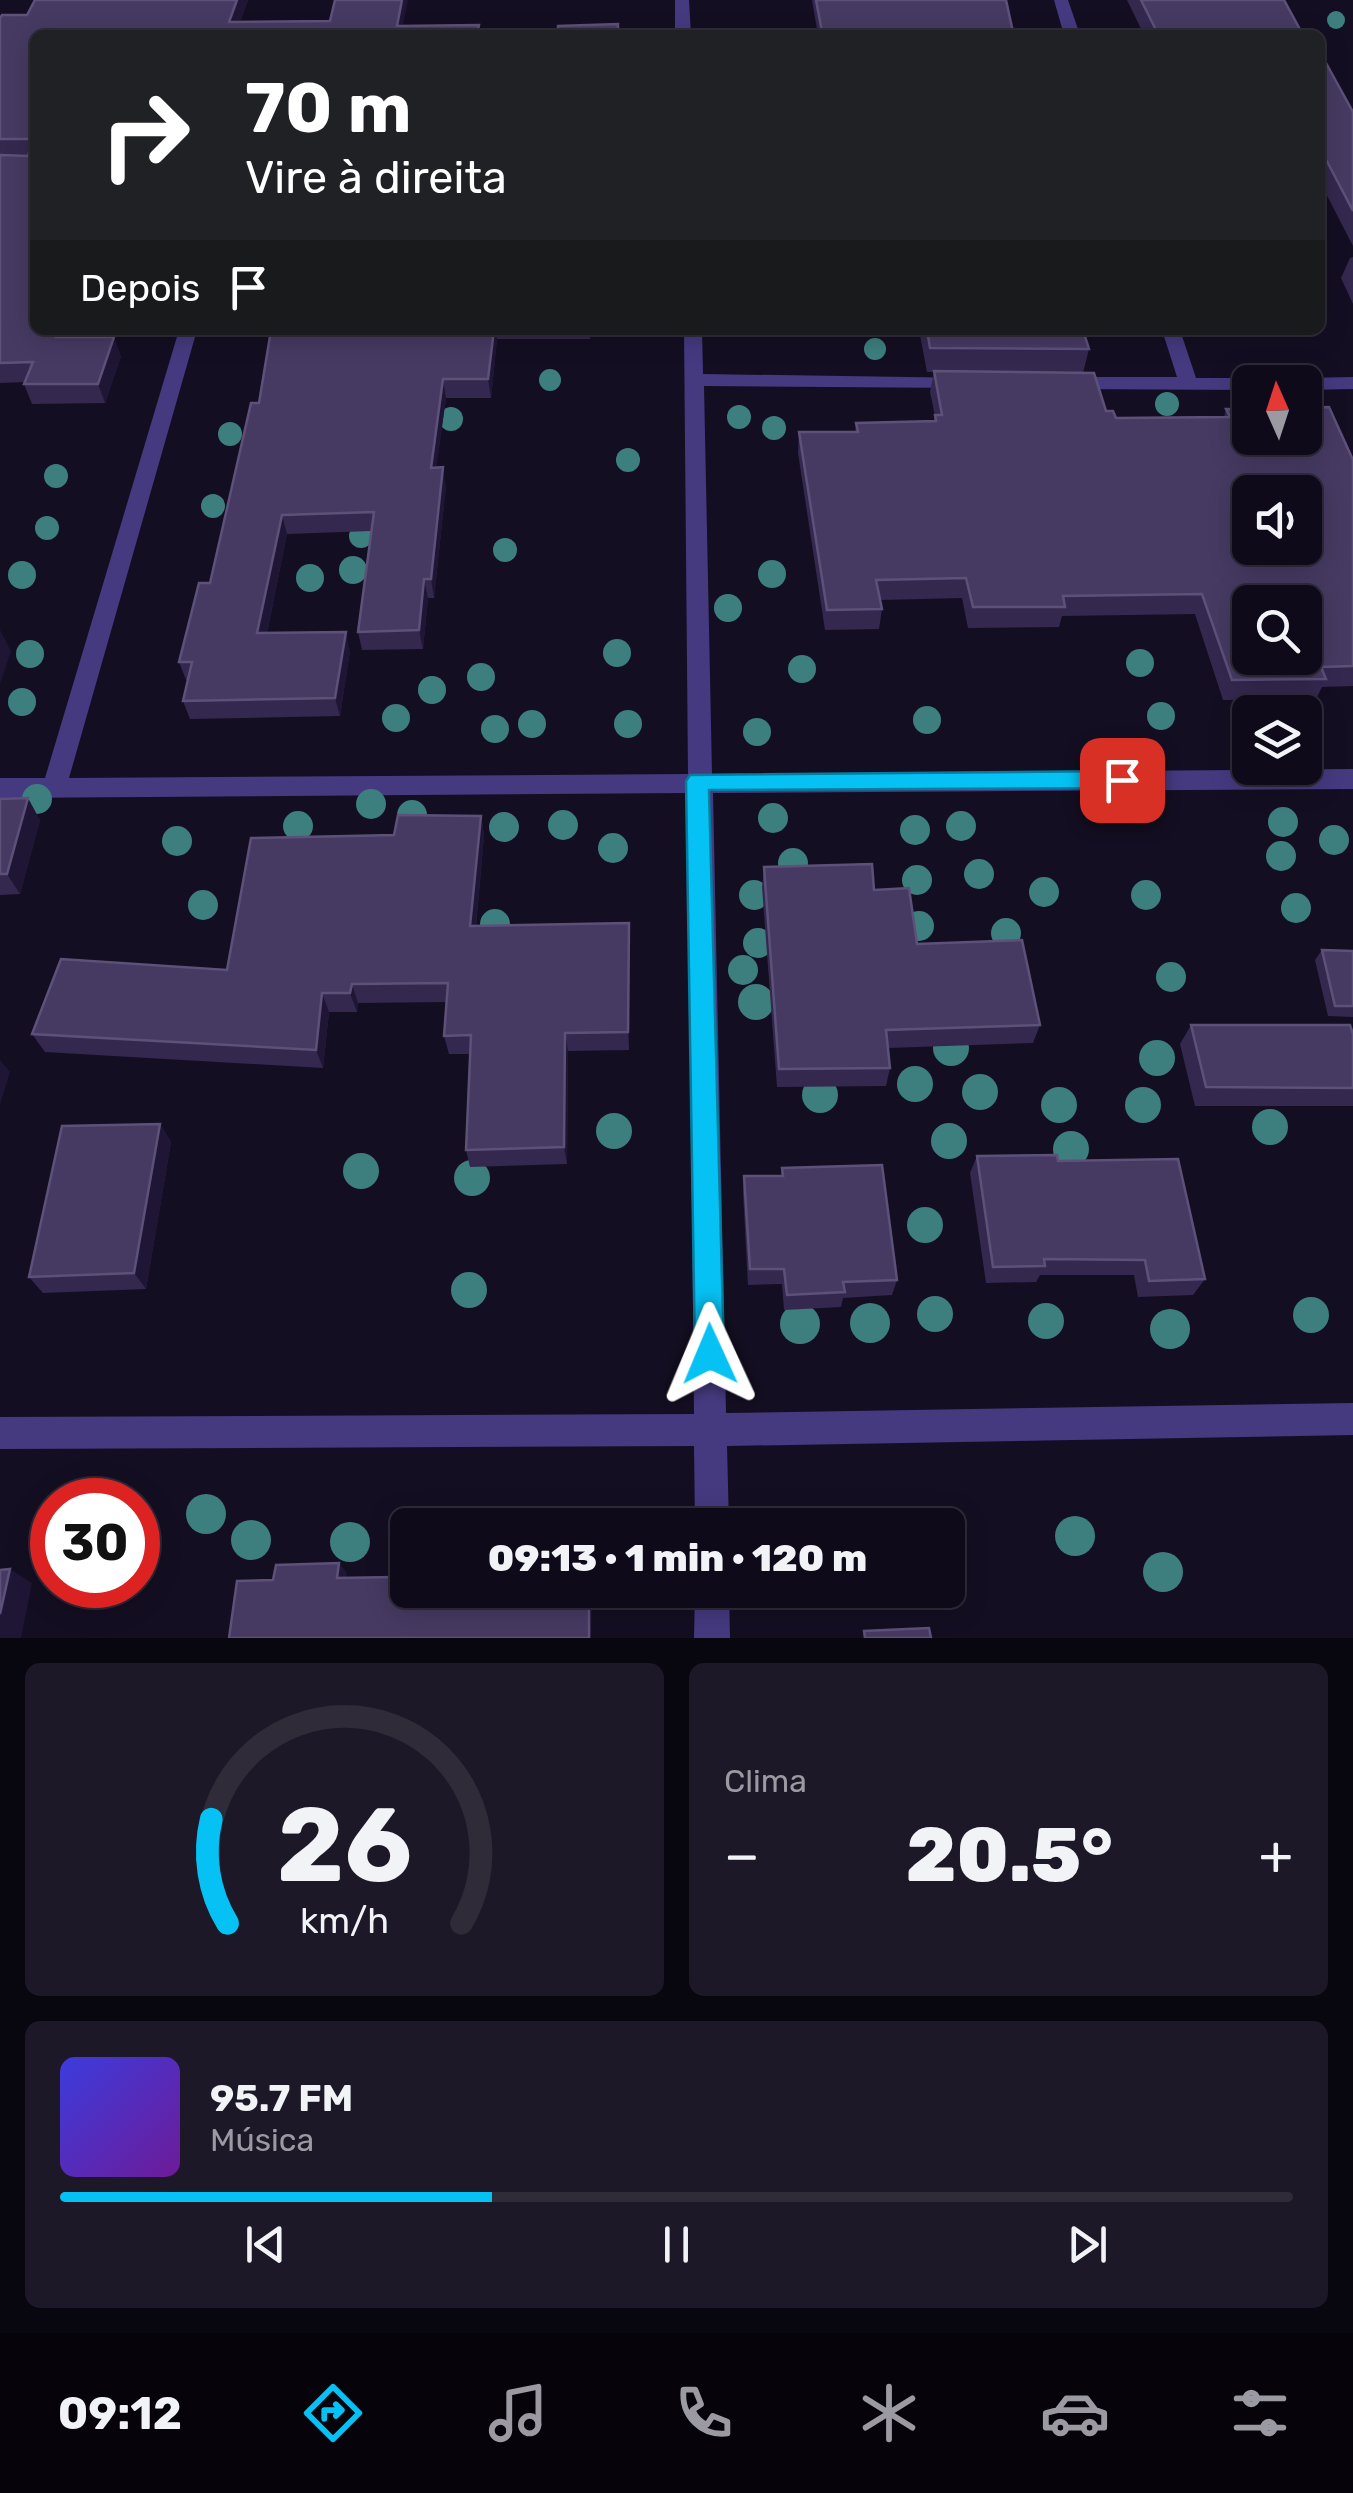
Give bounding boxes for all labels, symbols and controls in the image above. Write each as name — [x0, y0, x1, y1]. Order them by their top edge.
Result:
text: 70 m — [245, 67, 412, 150]
icon: right — [80, 70, 210, 200]
text: Vire à direita — [245, 151, 507, 204]
icon: arrive — [221, 260, 276, 315]
text: Depois — [80, 265, 201, 311]
north arrow — [1232, 365, 1322, 455]
map controls — [1232, 365, 1322, 785]
button: sound — [1232, 475, 1322, 565]
button: search — [1232, 585, 1322, 675]
button: layers — [1232, 695, 1322, 785]
pin — [1080, 738, 1165, 823]
icon: arrive — [1095, 753, 1150, 808]
position arrow — [658, 1302, 762, 1406]
speed limit sign: 30 — [30, 1478, 160, 1608]
text: 09:13 · 1 min · 120 m — [488, 1535, 867, 1581]
text: Clima — [724, 1762, 807, 1800]
text: 26 — [277, 1784, 412, 1907]
text: 20.5° — [906, 1811, 1113, 1900]
text: − — [724, 1823, 760, 1888]
text: + — [1259, 1823, 1293, 1888]
text: km/h — [300, 1900, 389, 1942]
text: 95.7 FM — [210, 2075, 353, 2121]
text: Música — [210, 2121, 314, 2159]
icon: previous — [238, 2217, 293, 2272]
icon: pause — [649, 2217, 704, 2272]
icon: next — [1060, 2217, 1115, 2272]
icon: directions — [298, 2378, 368, 2448]
icon: music — [483, 2378, 553, 2448]
icon: phone — [669, 2378, 739, 2448]
icon: climate — [854, 2378, 924, 2448]
icon: car — [1040, 2378, 1110, 2448]
icon: filters — [1225, 2378, 1295, 2448]
text: 09:12 — [58, 2387, 182, 2440]

